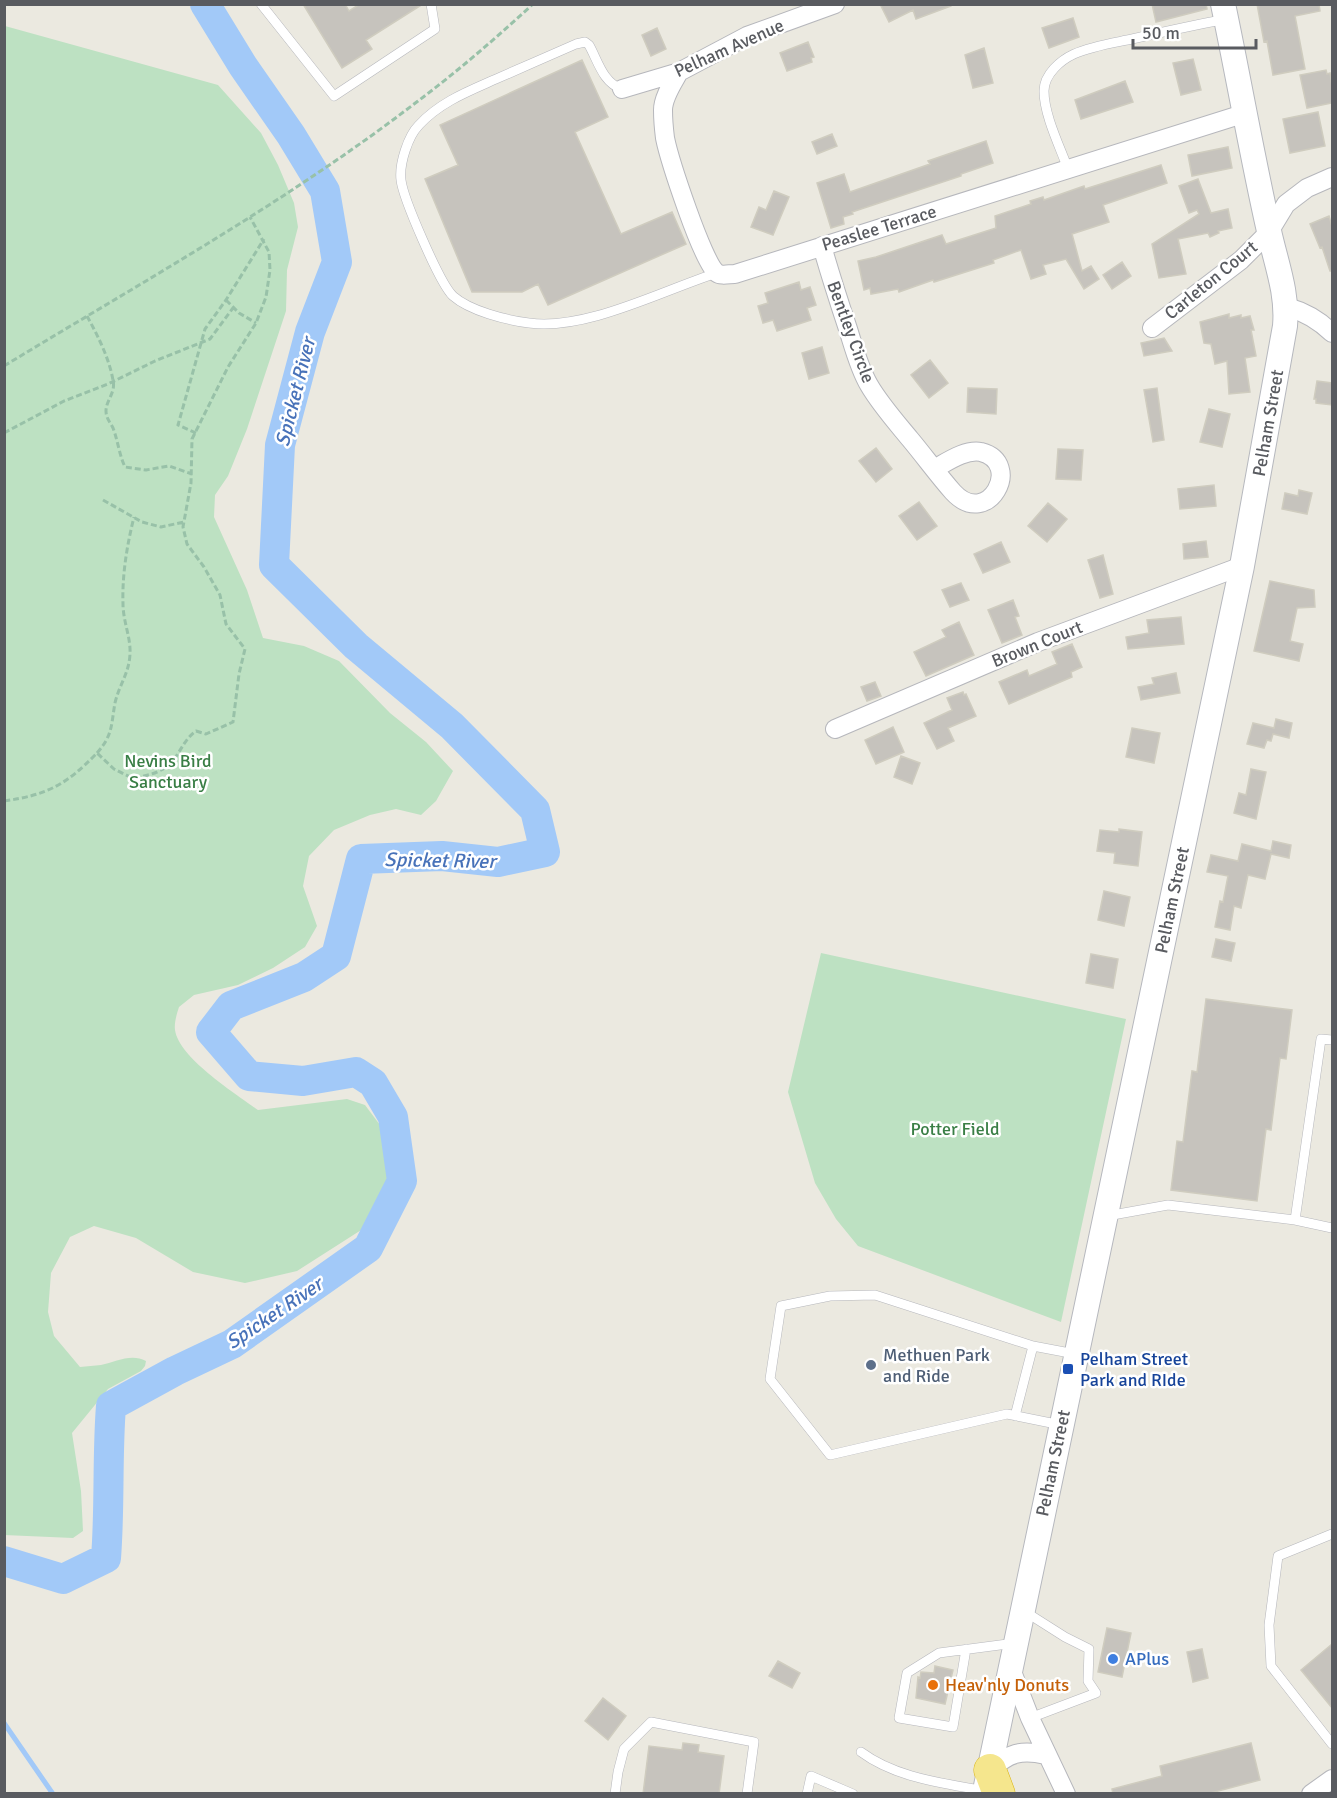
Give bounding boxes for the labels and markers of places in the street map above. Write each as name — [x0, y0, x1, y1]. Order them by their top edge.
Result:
place label: Methuen Park and Ride — [883, 1344, 990, 1387]
place label: Pelham Street Park and RIde — [1080, 1348, 1188, 1391]
marker: Methuen Park and Ride — [864, 1358, 878, 1372]
marker: Pelham Street Park and RIde — [1061, 1362, 1075, 1376]
place label: APlus — [1125, 1648, 1169, 1670]
marker: APlus — [1106, 1652, 1120, 1666]
place label: Heav'nly Donuts — [945, 1674, 1069, 1696]
marker: Heav'nly Donuts — [926, 1678, 940, 1692]

